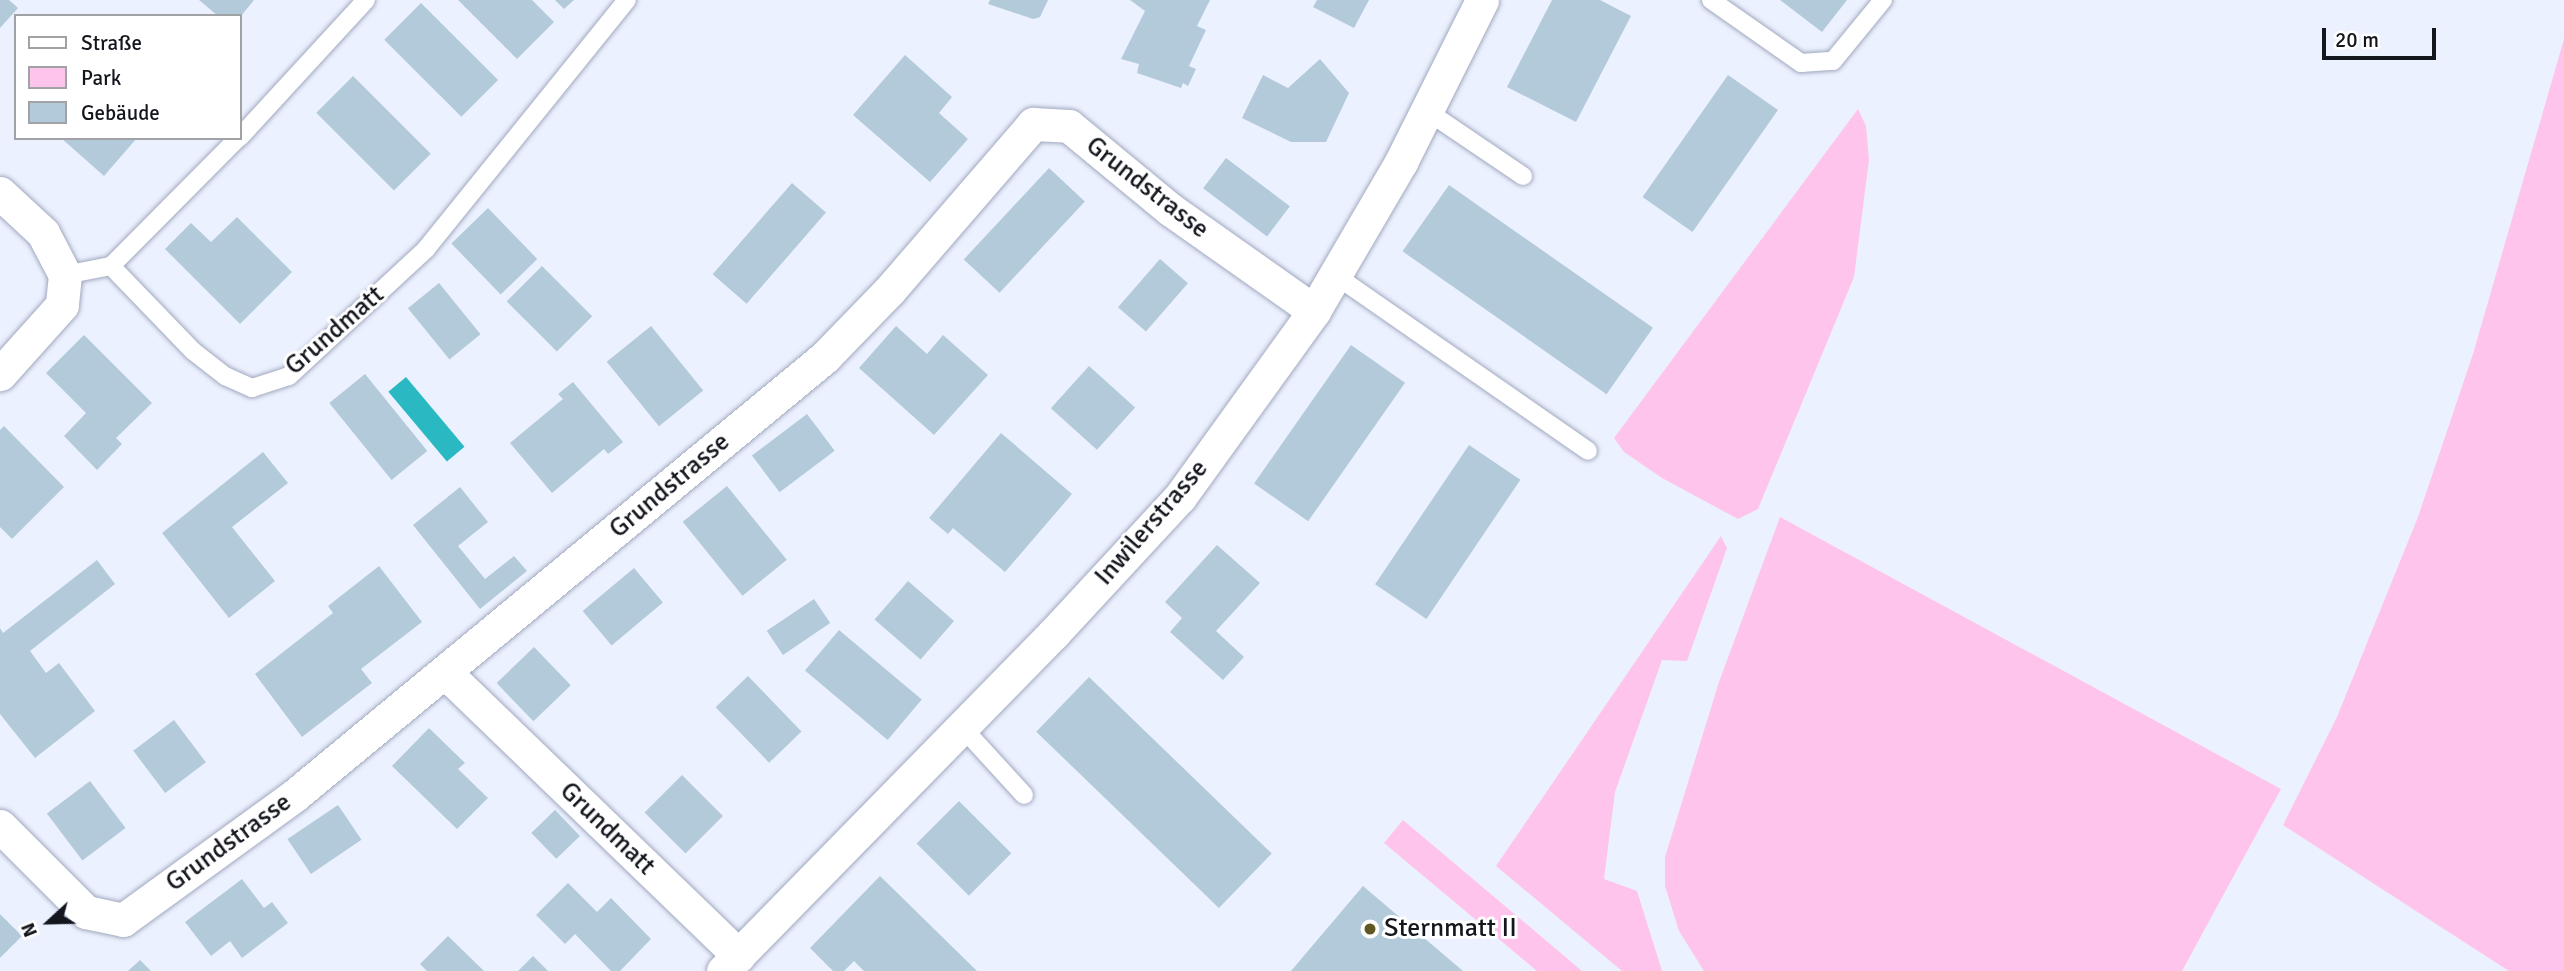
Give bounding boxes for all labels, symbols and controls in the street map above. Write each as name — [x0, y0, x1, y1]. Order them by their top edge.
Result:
legend — [14, 14, 242, 140]
scale bar — [2326, 14, 2440, 58]
text: 20 m — [2335, 27, 2379, 53]
text: Straße — [81, 30, 142, 56]
text: Park — [81, 65, 121, 91]
text: Gebäude — [81, 100, 160, 126]
street label: Grundstrasse — [1079, 130, 1215, 246]
street label: Grundmatt — [279, 280, 391, 382]
street label: Grundstrasse — [604, 427, 736, 545]
street label: Inwilerstrasse — [1089, 454, 1215, 592]
street label: Grundmatt — [553, 776, 661, 882]
street label: Grundstrasse — [160, 787, 298, 899]
north arrow — [14, 887, 84, 957]
place label: Sternmatt II — [1384, 913, 1517, 945]
text: N — [16, 919, 43, 940]
marker: Sternmatt II — [1362, 921, 1378, 937]

